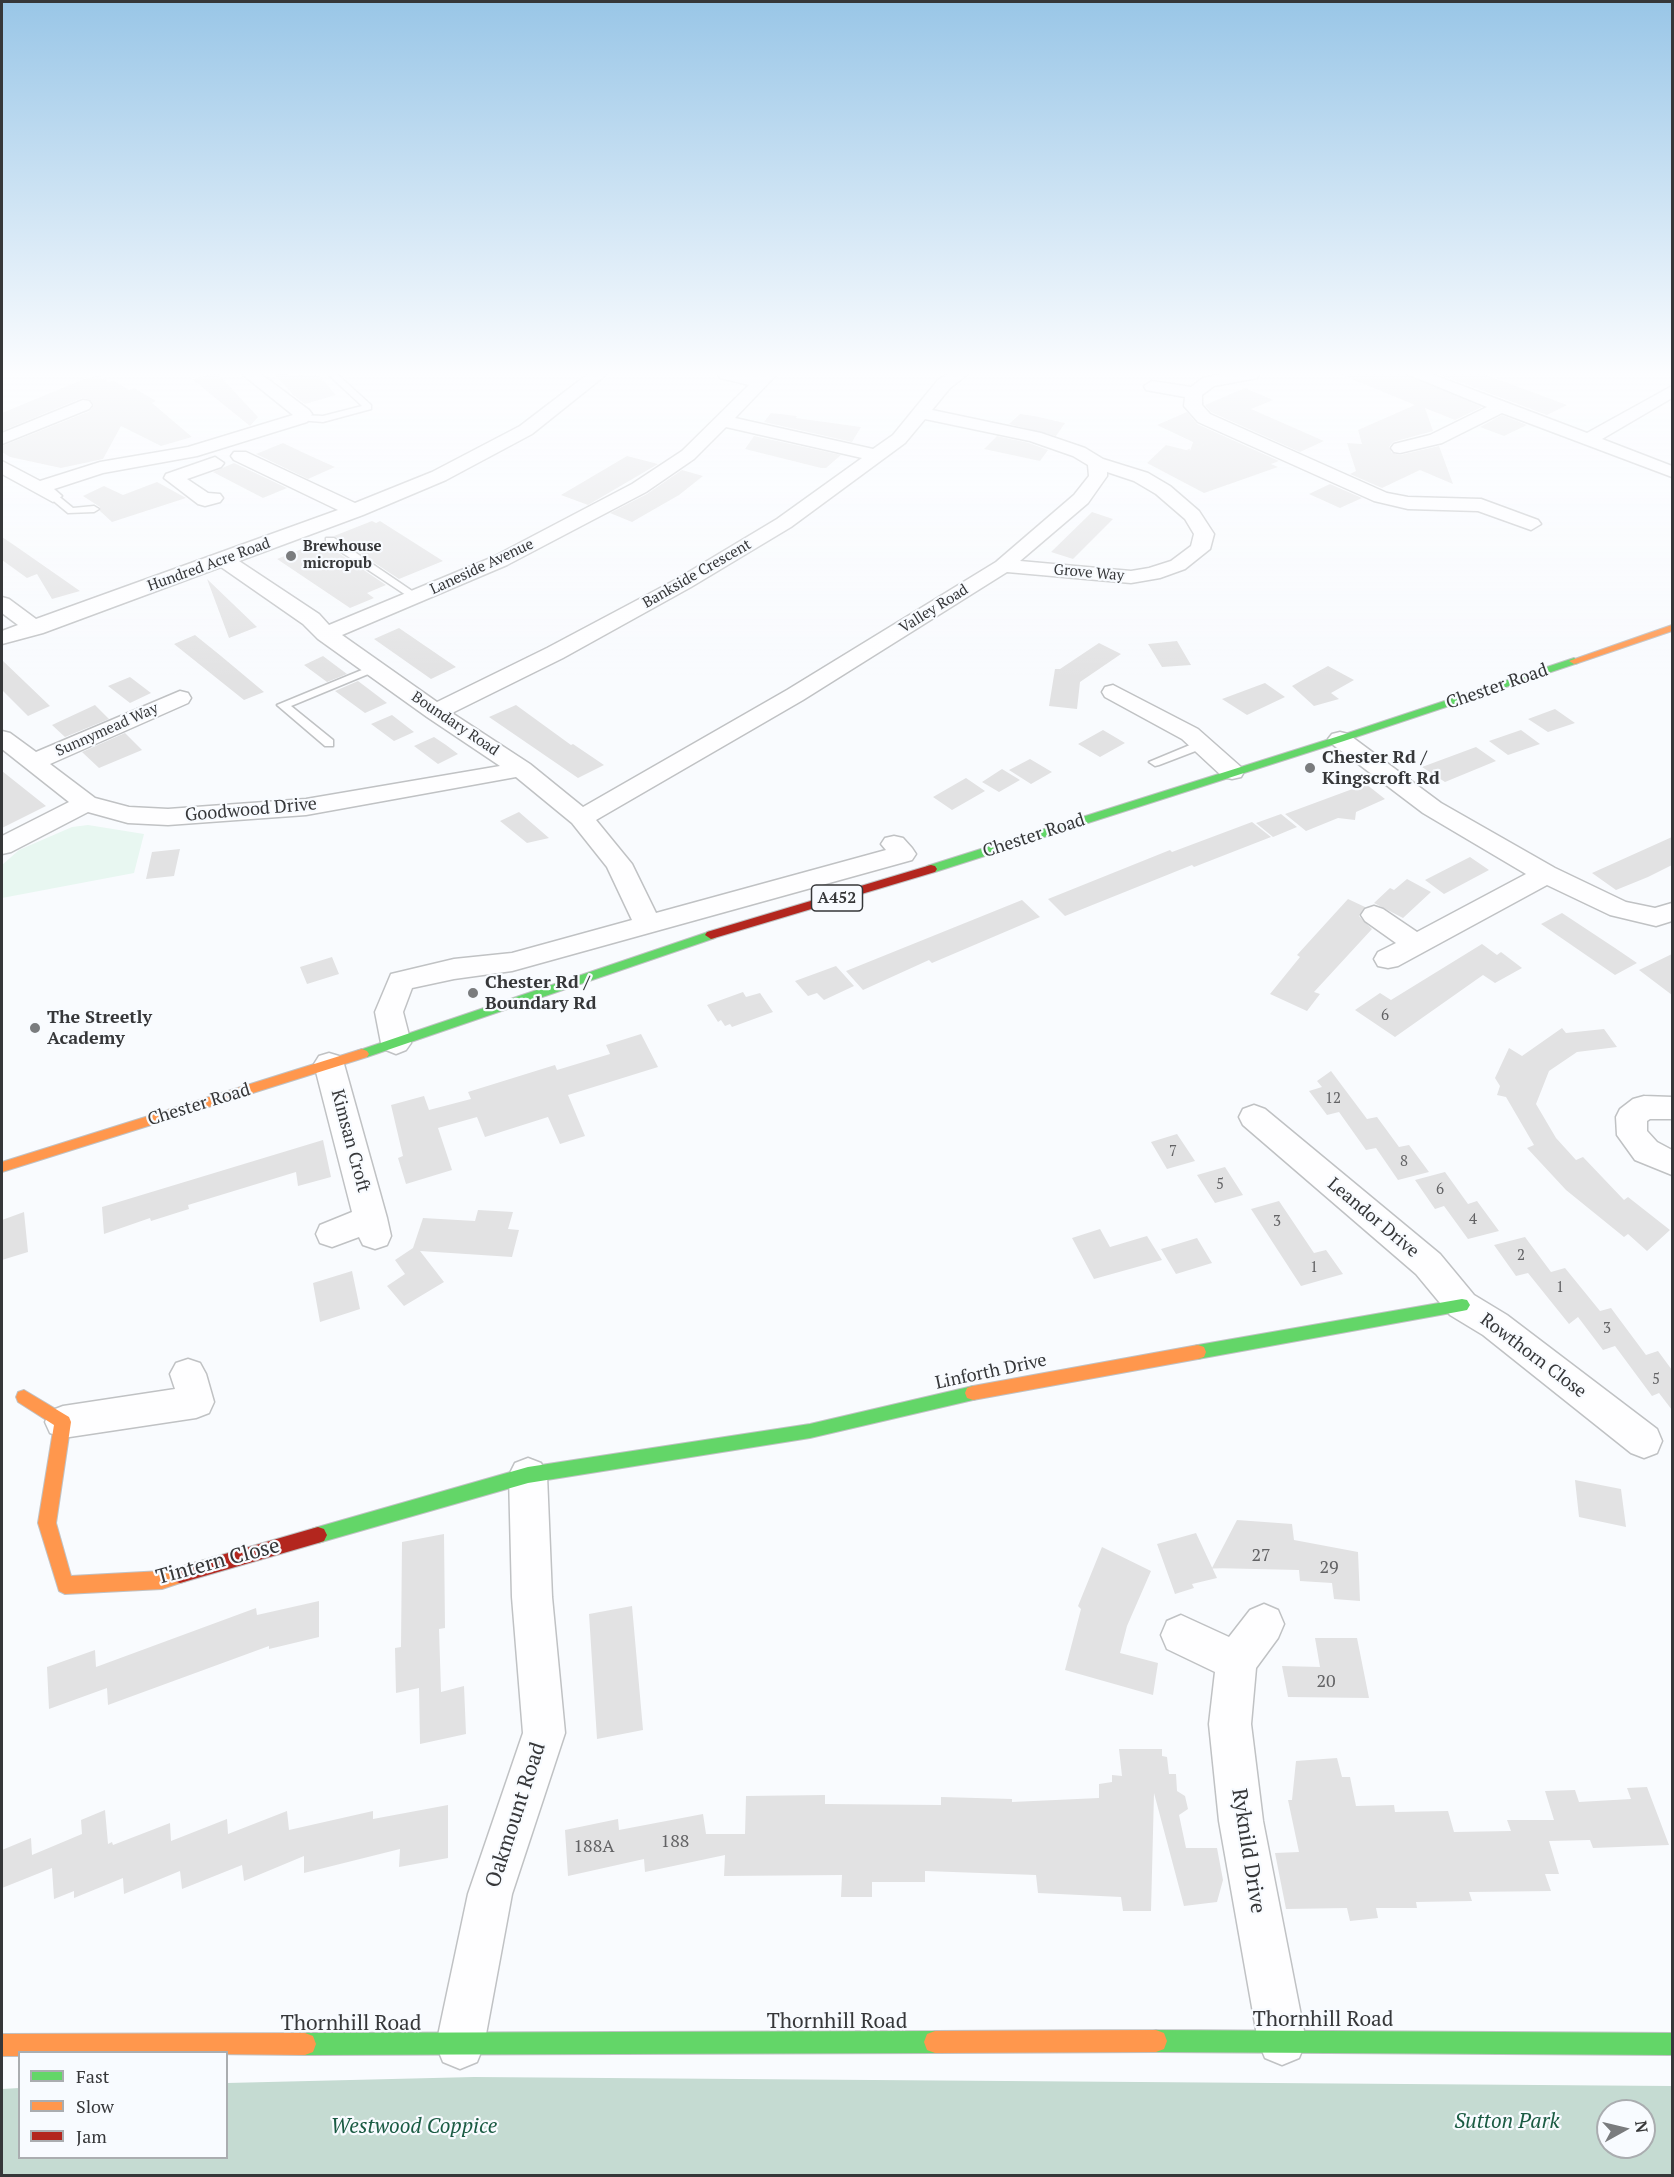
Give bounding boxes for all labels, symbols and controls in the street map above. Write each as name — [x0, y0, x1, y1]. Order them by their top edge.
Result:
street label: Hundred Acre Road — [145, 534, 273, 596]
street label: Laneside Avenue — [427, 535, 537, 599]
street label: Bankside Crescent — [640, 536, 754, 612]
place label: Brewhouse micropub — [303, 538, 382, 573]
marker: Brewhouse micropub — [284, 549, 298, 563]
street label: Grove Way — [1053, 561, 1125, 585]
street label: Valley Road — [896, 581, 972, 637]
street label: Chester Road — [1443, 660, 1551, 714]
street label: Boundary Road — [408, 688, 502, 760]
street label: Sunnymead Way — [53, 699, 161, 761]
place label: Chester Rd / Kingscroft Rd — [1322, 747, 1440, 789]
marker: Chester Rd / Kingscroft Rd — [1303, 761, 1317, 775]
street label: Goodwood Drive — [184, 793, 318, 827]
street label: Chester Road — [980, 809, 1088, 863]
road number: A452 — [812, 885, 862, 911]
place label: Chester Rd / Boundary Rd — [485, 972, 597, 1014]
marker: Chester Rd / Boundary Rd — [466, 986, 480, 1000]
place label: The Streetly Academy — [47, 1007, 152, 1050]
house number: 6 — [1381, 1007, 1389, 1025]
marker: The Streetly Academy — [28, 1021, 42, 1035]
street label: Chester Road — [145, 1079, 253, 1131]
street label: Kimsan Croft — [326, 1087, 374, 1195]
house number: 12 — [1325, 1090, 1341, 1108]
house number: 7 — [1169, 1143, 1177, 1161]
house number: 8 — [1400, 1153, 1408, 1171]
street label: Leandor Drive — [1323, 1173, 1423, 1263]
house number: 5 — [1216, 1176, 1224, 1194]
house number: 6 — [1436, 1181, 1444, 1199]
house number: 4 — [1469, 1211, 1477, 1229]
house number: 3 — [1273, 1213, 1281, 1231]
house number: 2 — [1517, 1247, 1525, 1265]
house number: 1 — [1310, 1259, 1318, 1277]
house number: 1 — [1556, 1279, 1564, 1297]
street label: Rowthorn Close — [1476, 1309, 1590, 1403]
house number: 3 — [1603, 1320, 1611, 1338]
street label: Linforth Drive — [933, 1350, 1049, 1394]
house number: 5 — [1652, 1371, 1660, 1389]
street label: Tintern Close — [153, 1533, 283, 1591]
house number: 27 — [1251, 1545, 1271, 1567]
house number: 29 — [1319, 1557, 1339, 1579]
house number: 20 — [1316, 1671, 1336, 1693]
street label: Oakmount Road — [481, 1739, 551, 1891]
street label: Ryknild Drive — [1226, 1787, 1270, 1915]
house number: 188 — [661, 1831, 689, 1853]
house number: 188A — [573, 1836, 615, 1858]
street label: Thornhill Road — [1253, 2007, 1393, 2033]
street label: Thornhill Road — [767, 2009, 907, 2035]
street label: Thornhill Road — [281, 2011, 421, 2037]
legend — [18, 2051, 228, 2159]
text: Fast — [76, 2064, 109, 2088]
text: Slow — [76, 2094, 114, 2118]
north arrow — [1596, 2099, 1656, 2159]
park label: Sutton Park — [1454, 2109, 1560, 2135]
park label: Westwood Coppice — [331, 2114, 497, 2140]
text: N — [1630, 2119, 1654, 2134]
text: Jam — [76, 2124, 107, 2148]

